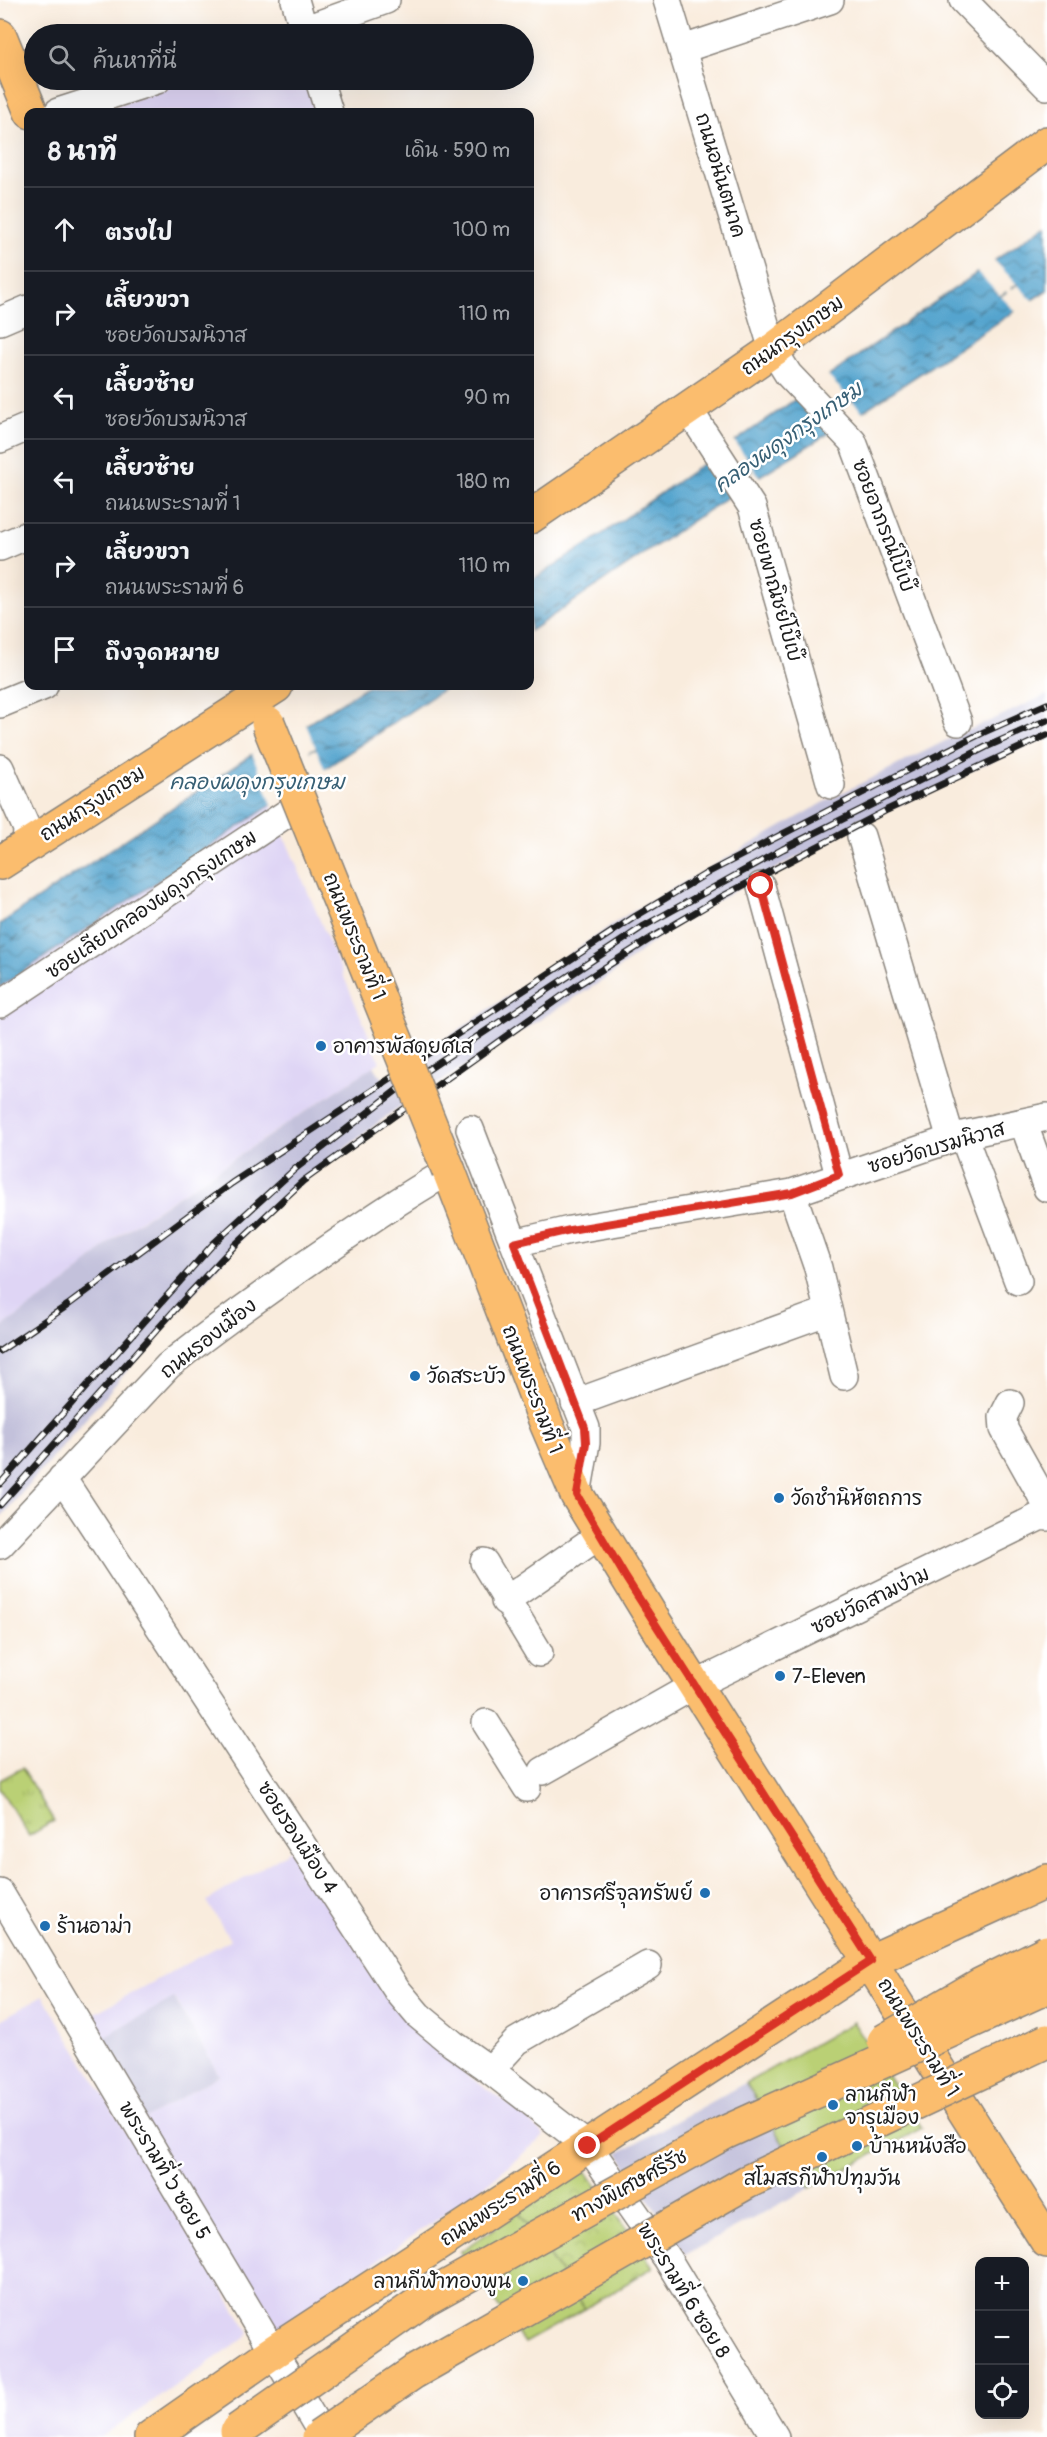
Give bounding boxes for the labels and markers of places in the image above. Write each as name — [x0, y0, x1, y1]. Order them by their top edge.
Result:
place label: อาคารพัสดุยศเส — [333, 1034, 474, 1062]
marker: อาคารพัสดุยศเส — [314, 1039, 328, 1053]
place label: วัดสระบัว — [427, 1364, 506, 1389]
marker: วัดสระบัว — [408, 1369, 422, 1383]
place label: วัดชำนิหัตถการ — [791, 1485, 922, 1511]
marker: วัดชำนิหัตถการ — [772, 1491, 786, 1505]
place label: 7-Eleven — [792, 1664, 866, 1689]
marker: 7-Eleven — [773, 1669, 787, 1683]
place label: อาคารศรีจุลทรัพย์ — [540, 1880, 693, 1909]
marker: อาคารศรีจุลทรัพย์ — [698, 1886, 712, 1900]
place label: ร้านอาม่า — [57, 1913, 132, 1939]
marker: ร้านอาม่า — [38, 1919, 52, 1933]
place label: ลานกีฬา จารุเมือง — [845, 2082, 919, 2133]
marker: ลานกีฬา จารุเมือง — [826, 2098, 840, 2112]
place label: บ้านหนังสือ — [869, 2133, 967, 2159]
marker: บ้านหนังสือ — [850, 2139, 864, 2153]
marker: สโมสรกีฬาปทุมวัน — [815, 2150, 829, 2164]
place label: สโมสรกีฬาปทุมวัน — [744, 2165, 900, 2194]
place label: ลานกีฬาทองพูน — [374, 2269, 511, 2297]
marker: ลานกีฬาทองพูน — [516, 2274, 530, 2288]

